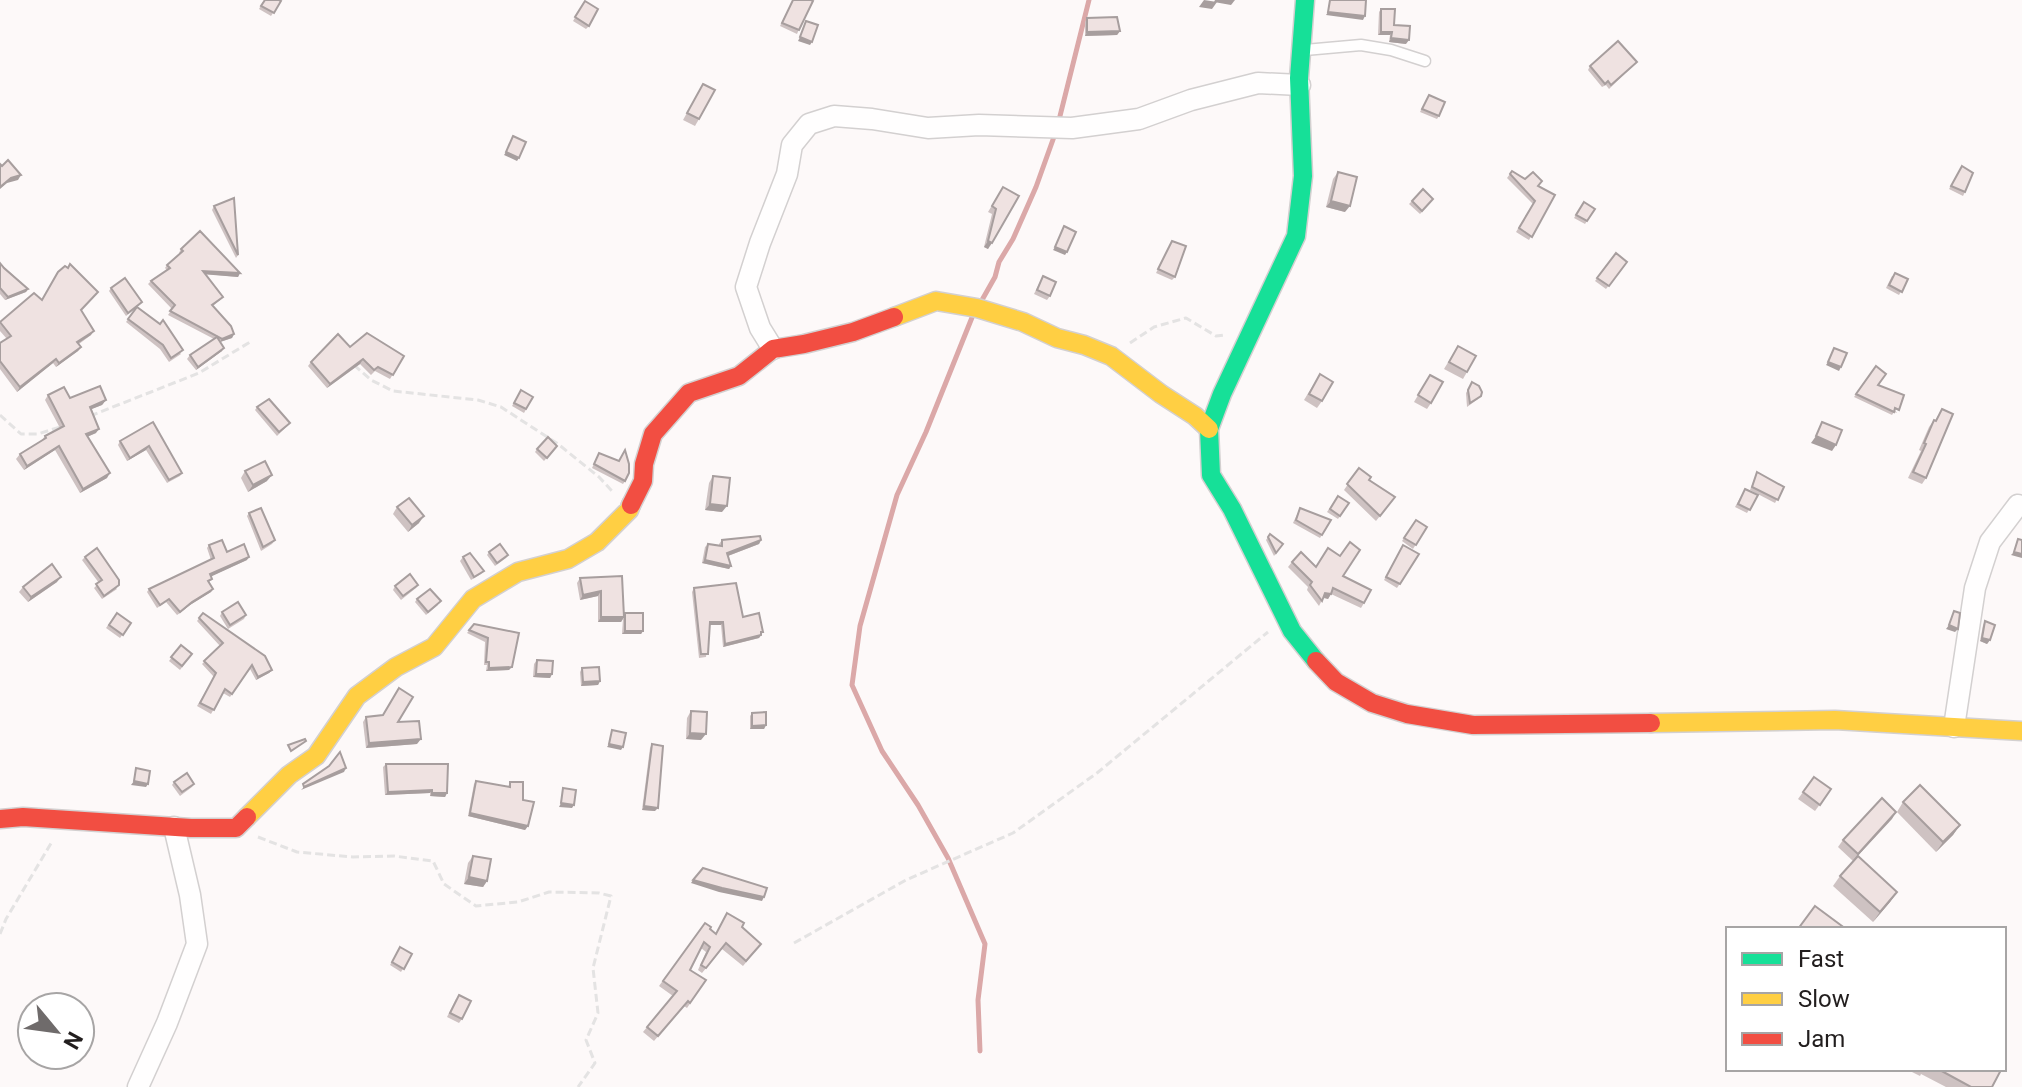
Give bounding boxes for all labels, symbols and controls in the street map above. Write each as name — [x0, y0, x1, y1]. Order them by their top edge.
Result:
legend — [1726, 927, 2006, 1071]
text: Fast — [1798, 945, 1844, 973]
text: Slow — [1798, 985, 1850, 1013]
north arrow — [16, 991, 96, 1071]
text: Jam — [1798, 1025, 1845, 1053]
text: N — [58, 1028, 88, 1053]

